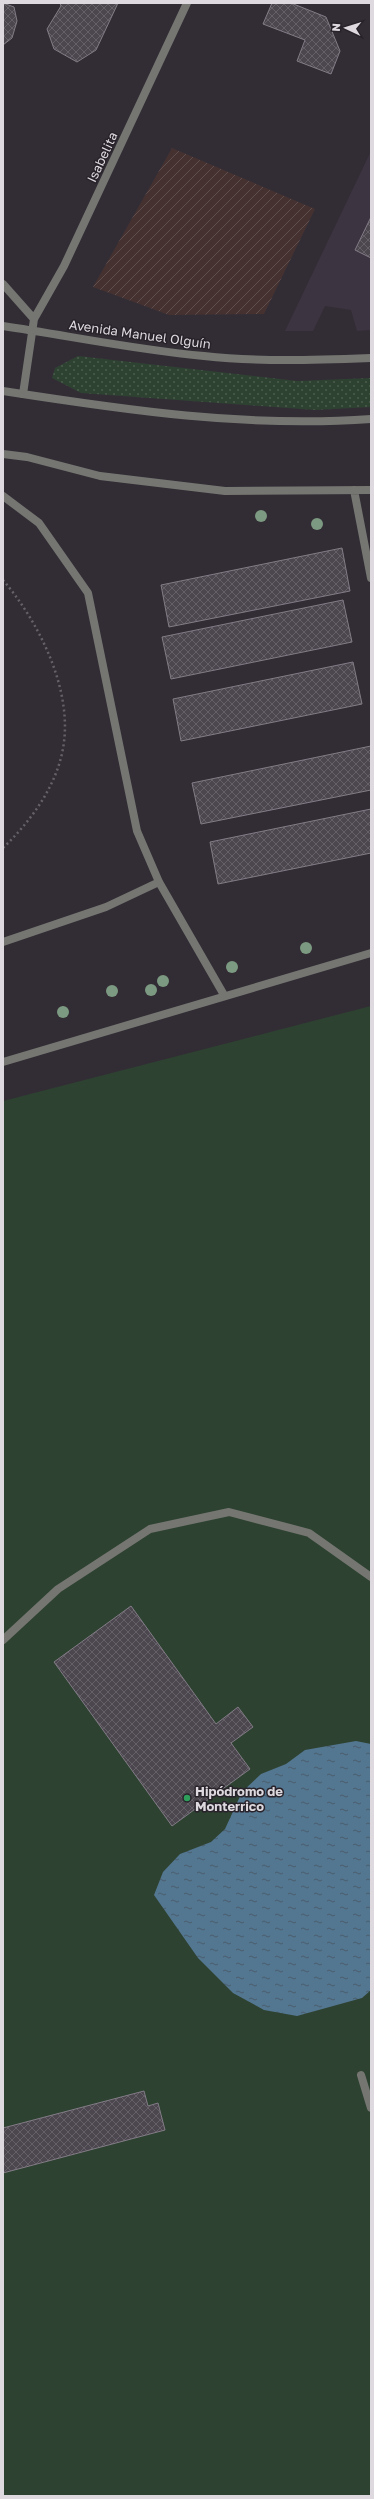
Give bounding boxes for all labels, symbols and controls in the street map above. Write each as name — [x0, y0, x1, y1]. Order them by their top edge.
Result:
north arrow — [326, 8, 366, 48]
text: N — [329, 23, 342, 32]
street label: Isabelita — [83, 129, 121, 185]
street label: Avenida Manuel Olguín — [68, 316, 212, 352]
place label: Hipódromo de Monterrico — [195, 1783, 283, 1814]
marker: Hipódromo de Monterrico — [182, 1793, 192, 1803]

